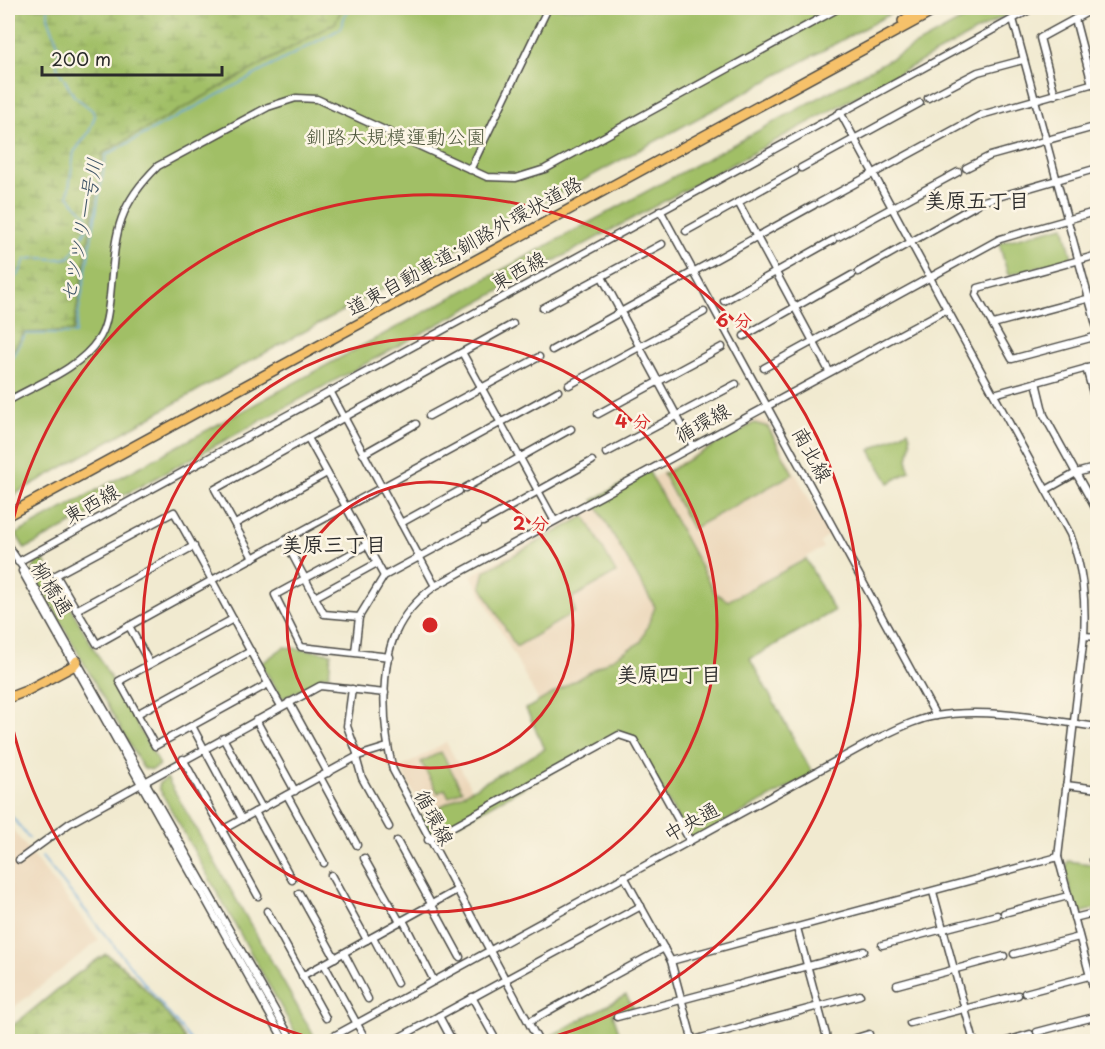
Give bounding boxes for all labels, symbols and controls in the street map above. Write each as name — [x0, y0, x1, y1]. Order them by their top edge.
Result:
scale bar — [42, 39, 222, 77]
text: 200 m — [51, 45, 111, 72]
park label: 釧路大規模運動公園 — [306, 121, 486, 151]
water label: セツツリ一号川 — [50, 155, 110, 305]
street label: 道東自動車道;釧路外環状道路 — [341, 167, 587, 323]
district label: 美原五丁目 — [925, 183, 1030, 215]
street label: 東西線 — [484, 242, 552, 298]
text: 6 分 — [716, 306, 752, 333]
street label: 循環線 — [668, 394, 736, 450]
text: 4 分 — [615, 407, 651, 434]
street label: 南北線 — [785, 420, 841, 488]
street label: 東西線 — [57, 475, 125, 531]
text: 2 分 — [513, 509, 549, 536]
district label: 美原三丁目 — [282, 527, 387, 559]
street label: 柳橋通 — [24, 555, 82, 621]
centre of rings — [420, 615, 440, 635]
district label: 美原四丁目 — [617, 657, 722, 689]
street label: 循環線 — [408, 783, 462, 851]
street label: 中央通 — [657, 793, 725, 849]

